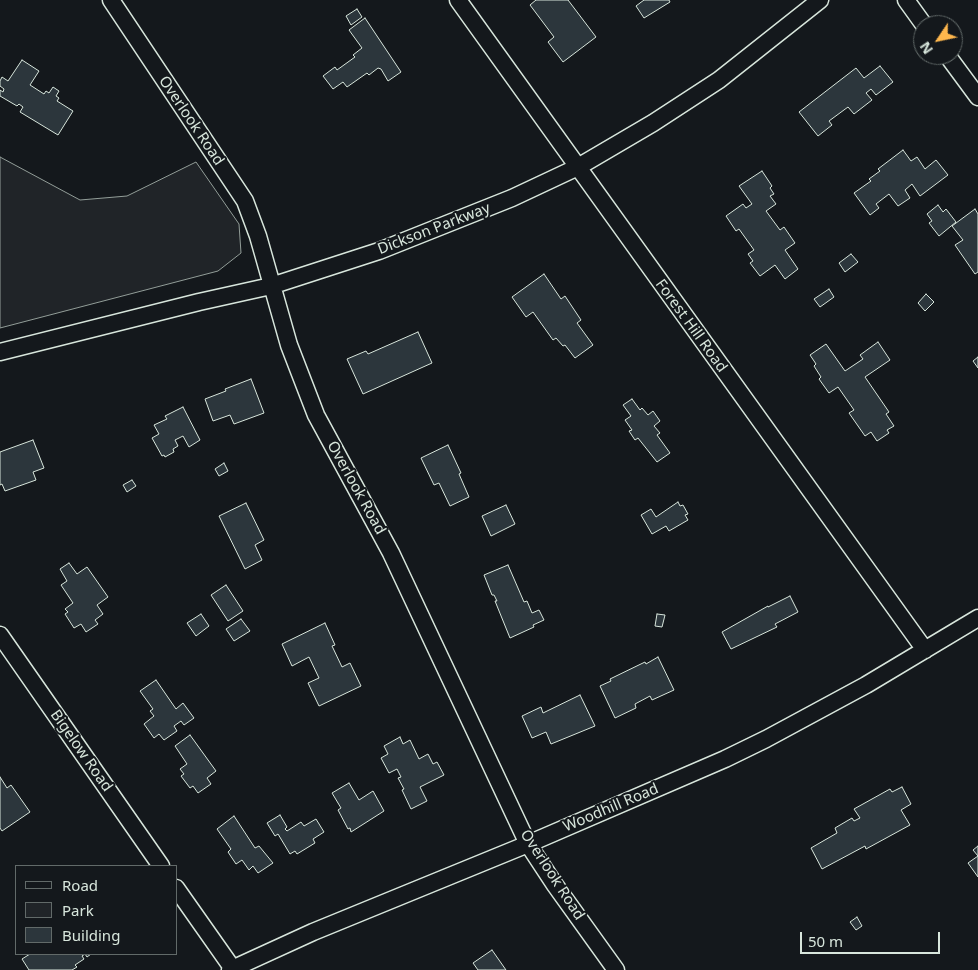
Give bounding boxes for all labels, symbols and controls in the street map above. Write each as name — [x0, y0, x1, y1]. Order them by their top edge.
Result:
north arrow — [913, 15, 963, 65]
text: N — [915, 38, 937, 58]
street label: Overlook Road — [154, 73, 228, 169]
street label: Dickson Parkway — [375, 199, 493, 259]
street label: Forest Hill Road — [651, 276, 731, 376]
street label: Overlook Road — [323, 438, 389, 538]
street label: Bigelow Road — [46, 707, 116, 795]
street label: Woodhill Road — [561, 780, 661, 836]
street label: Overlook Road — [516, 827, 588, 923]
legend — [15, 865, 178, 955]
text: Road — [62, 875, 98, 895]
text: Park — [62, 900, 94, 920]
scale bar — [803, 922, 943, 954]
text: Building — [62, 925, 120, 945]
text: 50 m — [808, 931, 843, 951]

